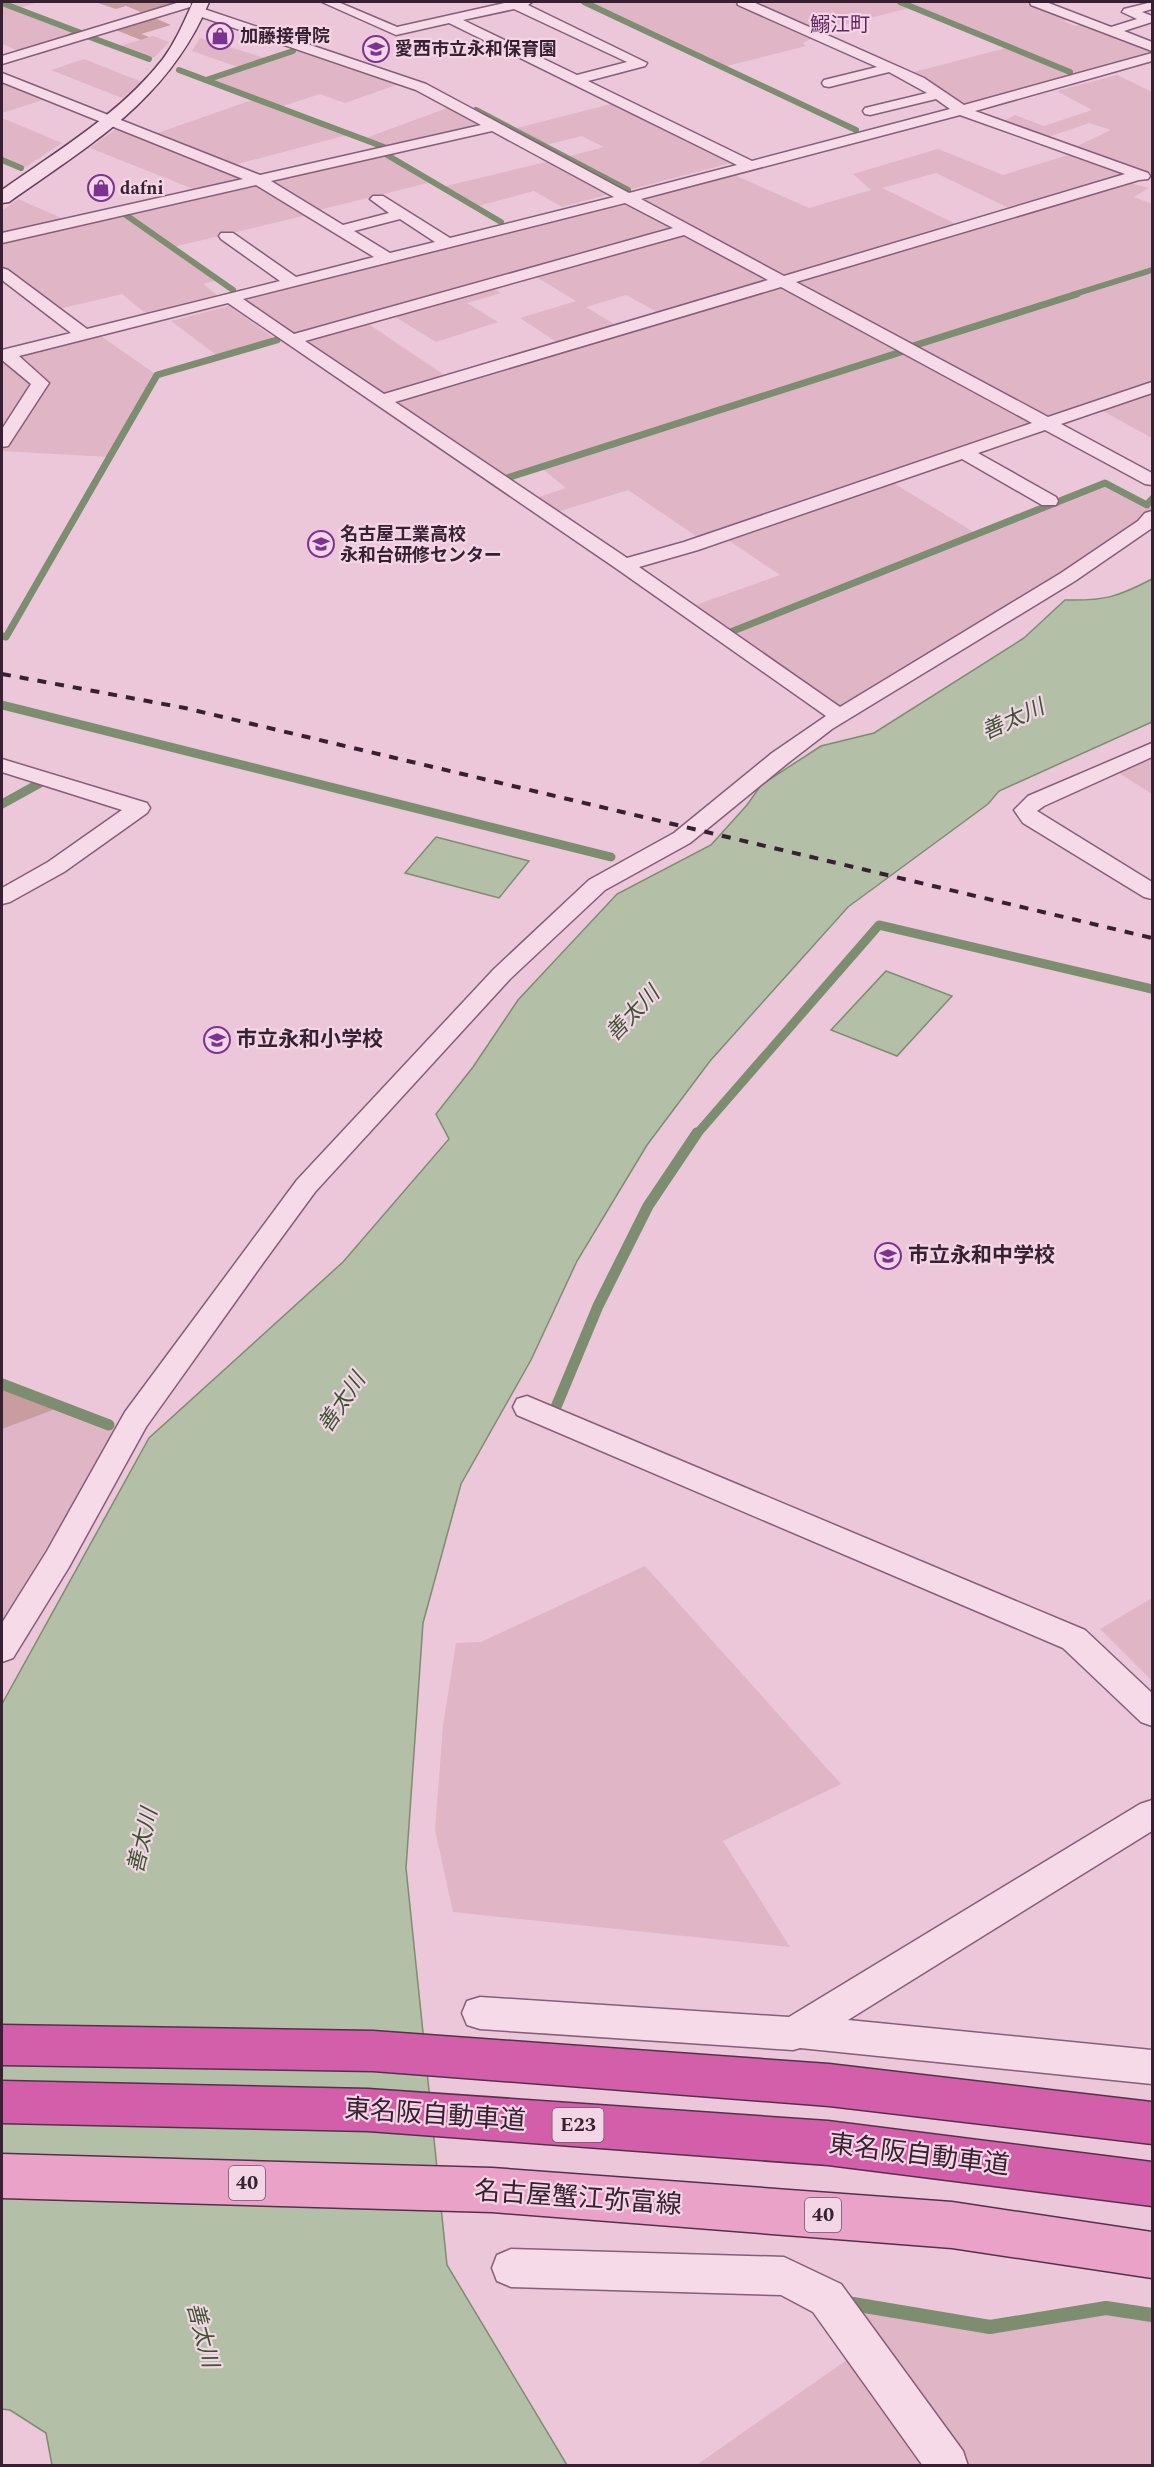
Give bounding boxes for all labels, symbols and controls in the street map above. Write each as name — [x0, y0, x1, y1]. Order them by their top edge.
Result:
district label: 鰯江町 — [810, 10, 870, 40]
shop icon: 加藤接骨院 — [205, 21, 235, 51]
place label: 加藤接骨院 — [240, 23, 330, 50]
school or university icon: 愛西市立永和保育園 — [361, 34, 391, 64]
place label: 愛西市立永和保育園 — [395, 36, 557, 63]
shop icon: dafni — [86, 173, 116, 203]
place label: dafni — [120, 175, 163, 202]
place label: 名古屋工業高校 永和台研修センター — [340, 521, 502, 569]
school or university icon: 名古屋工業高校 永和台研修センター — [306, 529, 336, 559]
water label: 善太川 — [976, 690, 1052, 749]
water label: 善太川 — [598, 977, 669, 1049]
place label: 市立永和小学校 — [236, 1024, 383, 1056]
school or university icon: 市立永和小学校 — [202, 1025, 232, 1055]
place label: 市立永和中学校 — [908, 1240, 1055, 1272]
school or university icon: 市立永和中学校 — [873, 1241, 903, 1271]
water label: 善太川 — [310, 1365, 375, 1440]
water label: 善太川 — [119, 1803, 167, 1877]
street label: 東名阪自動車道 — [343, 2089, 527, 2141]
road number: E23 — [552, 2108, 604, 2142]
street label: 東名阪自動車道 — [826, 2124, 1012, 2186]
road number: 40 — [229, 2166, 265, 2200]
street label: 名古屋蟹江弥富線 — [473, 2171, 683, 2225]
road number: 40 — [805, 2198, 841, 2232]
water label: 善太川 — [178, 2299, 227, 2373]

